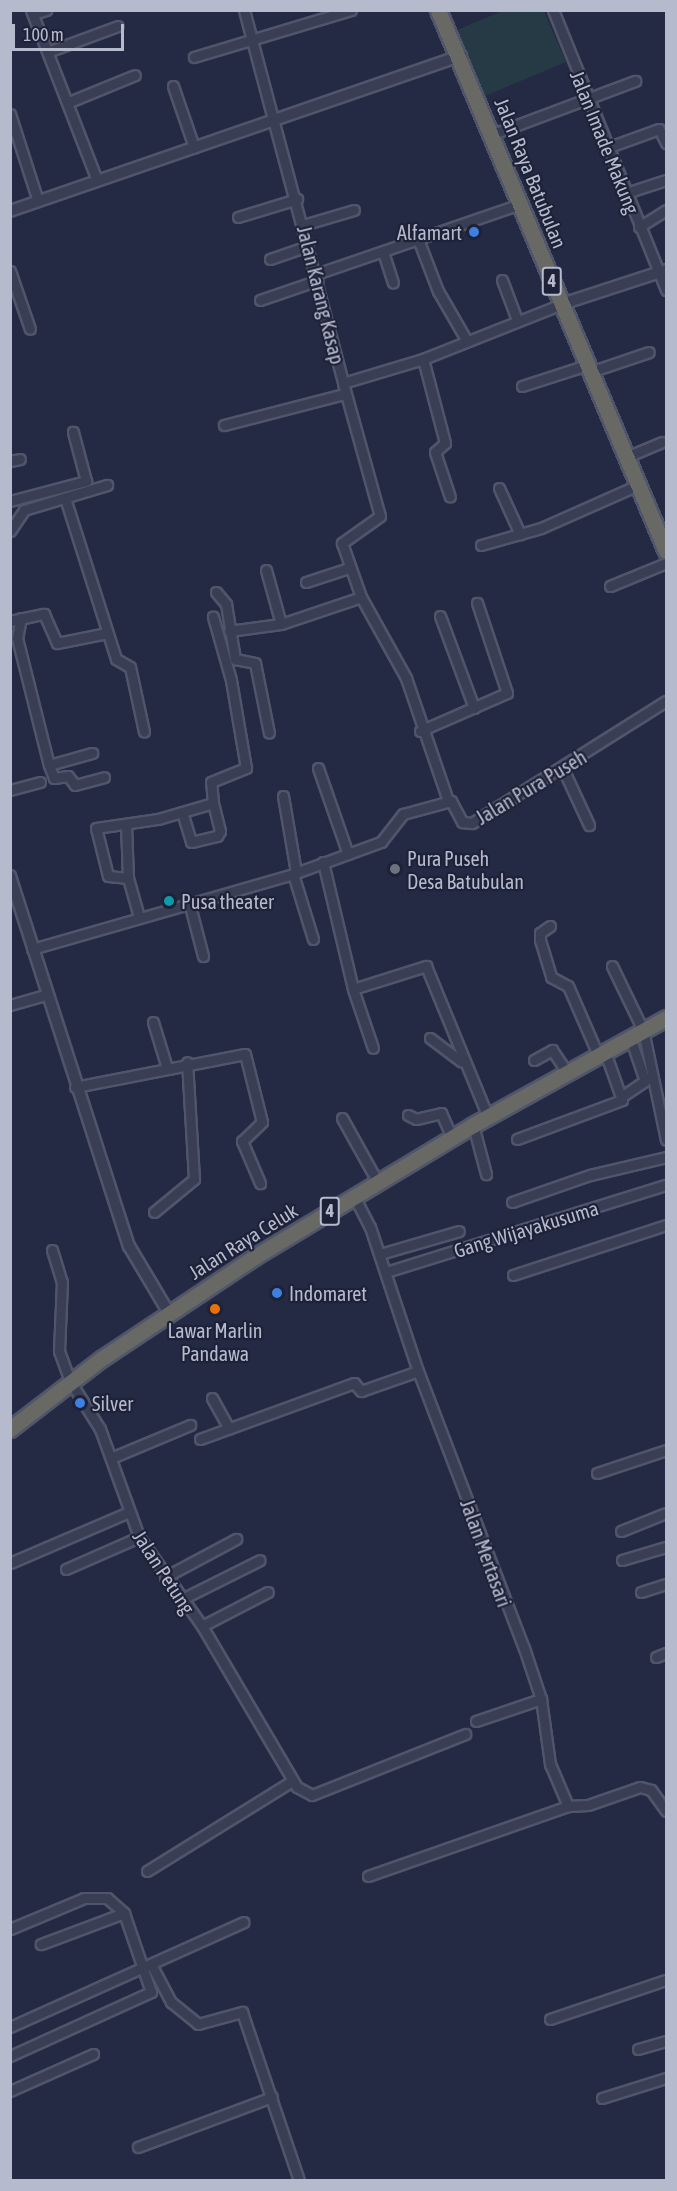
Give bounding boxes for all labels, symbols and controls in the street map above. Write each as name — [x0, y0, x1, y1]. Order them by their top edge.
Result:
scale bar — [15, 12, 128, 50]
text: 100 m — [23, 24, 64, 45]
street label: Jalan Imade Makung — [565, 67, 645, 217]
street label: Jalan Raya Batubulan — [490, 94, 572, 252]
place label: Alfamart — [397, 220, 462, 244]
street label: Jalan Karang Kasap — [292, 223, 350, 367]
marker: Alfamart — [467, 225, 481, 239]
road number: 4 — [542, 266, 562, 296]
street label: Jalan Pura Puseh — [471, 745, 591, 829]
place label: Pura Puseh Desa Batubulan — [407, 846, 524, 893]
marker: Pura Puseh Desa Batubulan — [388, 862, 402, 876]
place label: Pusa theater — [181, 889, 274, 913]
marker: Pusa theater — [162, 894, 176, 908]
road number: 4 — [320, 1196, 340, 1226]
street label: Gang Wijayakusuma — [451, 1196, 601, 1262]
street label: Jalan Raya Celuk — [184, 1198, 302, 1284]
place label: Indomaret — [289, 1281, 367, 1305]
marker: Indomaret — [270, 1286, 284, 1300]
marker: Lawar Marlin Pandawa — [208, 1302, 222, 1316]
place label: Lawar Marlin Pandawa — [168, 1318, 262, 1365]
place label: Silver — [92, 1391, 133, 1415]
marker: Silver — [73, 1396, 87, 1410]
street label: Jalan Mertasari — [455, 1496, 517, 1610]
street label: Jalan Petung — [128, 1526, 200, 1618]

